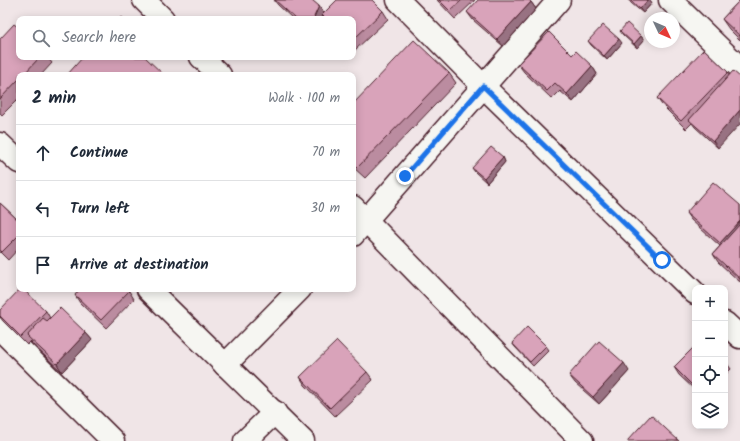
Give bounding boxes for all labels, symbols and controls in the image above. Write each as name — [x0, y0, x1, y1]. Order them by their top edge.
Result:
north arrow — [644, 12, 680, 48]
search box — [16, 16, 356, 60]
text: Search here — [62, 26, 136, 50]
icon: search — [30, 27, 52, 49]
text: 2 min — [32, 85, 76, 112]
text: Walk · 100 m — [268, 88, 340, 109]
text: Continue — [70, 141, 128, 165]
icon: ahead — [32, 142, 54, 164]
text: 70 m — [312, 142, 340, 163]
route end — [396, 167, 414, 185]
text: Turn left — [70, 197, 130, 221]
icon: left — [32, 198, 54, 220]
text: 30 m — [311, 198, 340, 219]
route start — [653, 251, 671, 269]
text: Arrive at destination — [70, 253, 209, 277]
icon: arrive — [32, 254, 54, 276]
map controls — [692, 285, 728, 429]
button: + — [692, 285, 728, 321]
button: − — [692, 321, 728, 357]
button: locate — [692, 357, 728, 393]
button: layers — [692, 393, 728, 429]

